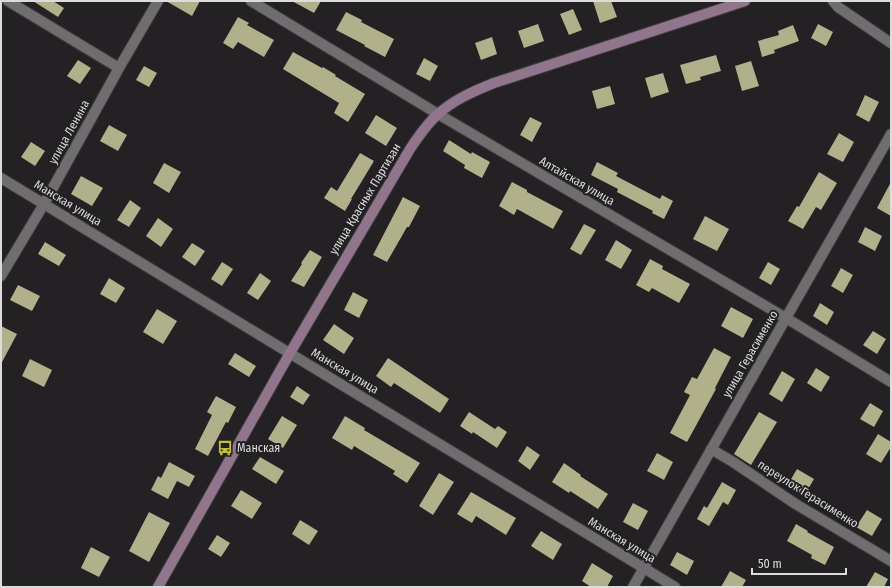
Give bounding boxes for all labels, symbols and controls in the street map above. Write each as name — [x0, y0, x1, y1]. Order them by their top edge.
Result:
street label: улица Ленина — [46, 97, 92, 166]
street label: улица Красных Партизан — [326, 141, 404, 257]
street label: Алтайская улица — [537, 154, 617, 208]
street label: Манская улица — [32, 177, 104, 229]
street label: улица Герасименко — [719, 308, 781, 400]
street label: Манская улица — [309, 345, 381, 397]
bus stop icon: Манская — [216, 439, 234, 457]
place label: Манская — [237, 441, 280, 455]
street label: переулок Герасименко — [755, 457, 861, 531]
street label: Манская улица — [586, 514, 658, 566]
scale bar — [752, 550, 846, 576]
text: 50 m — [758, 557, 782, 571]

